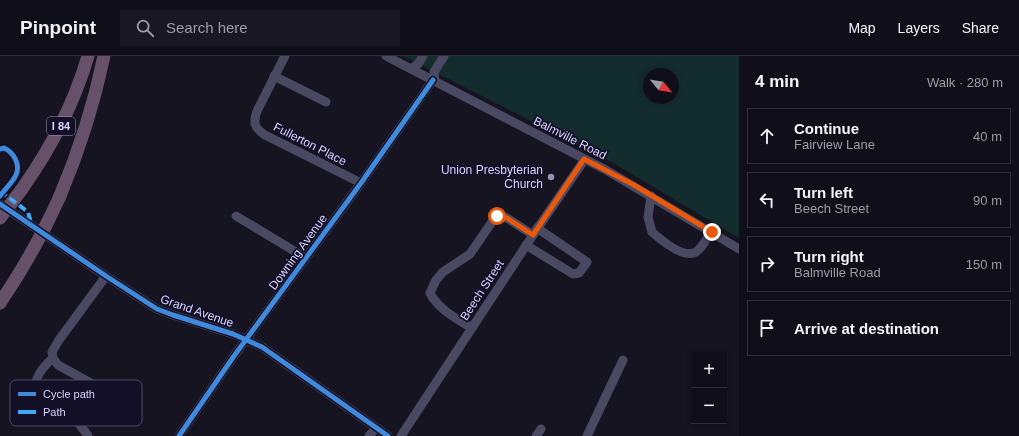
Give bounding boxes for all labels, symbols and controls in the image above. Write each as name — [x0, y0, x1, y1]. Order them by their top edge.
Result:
search box — [120, 10, 400, 46]
text: Pinpoint — [20, 17, 96, 38]
icon: search — [134, 17, 156, 39]
text: Search here — [166, 19, 248, 36]
text: Map — [848, 20, 876, 36]
text: Layers — [898, 20, 940, 36]
text: Share — [962, 20, 999, 36]
north arrow — [643, 68, 679, 104]
text: 4 min — [755, 72, 799, 91]
text: Walk · 280 m — [927, 75, 1003, 90]
street label: Balmville Road — [531, 114, 609, 162]
road number: I 84 — [47, 117, 75, 135]
street label: Fullerton Place — [271, 120, 349, 169]
text: Continue — [794, 120, 859, 137]
icon: ahead — [756, 125, 778, 147]
text: 40 m — [973, 129, 1002, 144]
text: Fairview Lane — [794, 137, 875, 152]
place label: Union Presbyterian Church — [441, 163, 543, 191]
marker: Union Presbyterian Church — [546, 172, 556, 182]
text: Turn left — [794, 184, 853, 201]
icon: left — [756, 189, 778, 211]
text: 90 m — [973, 193, 1002, 208]
text: Beech Street — [794, 201, 869, 216]
route start — [488, 207, 506, 225]
street label: Downing Avenue — [266, 211, 330, 292]
route end — [703, 223, 721, 241]
text: Turn right — [794, 248, 864, 265]
icon: right — [756, 253, 778, 275]
street label: Beech Street — [457, 257, 507, 323]
text: 150 m — [966, 257, 1002, 272]
text: Balmville Road — [794, 265, 881, 280]
street label: Grand Avenue — [159, 292, 236, 330]
icon: arrive — [756, 317, 778, 339]
text: Arrive at destination — [794, 320, 939, 337]
map controls — [691, 352, 727, 424]
button: + — [691, 352, 727, 388]
legend — [10, 380, 142, 426]
text: Cycle path — [43, 388, 95, 400]
button: − — [691, 388, 727, 424]
text: Path — [43, 406, 66, 418]

